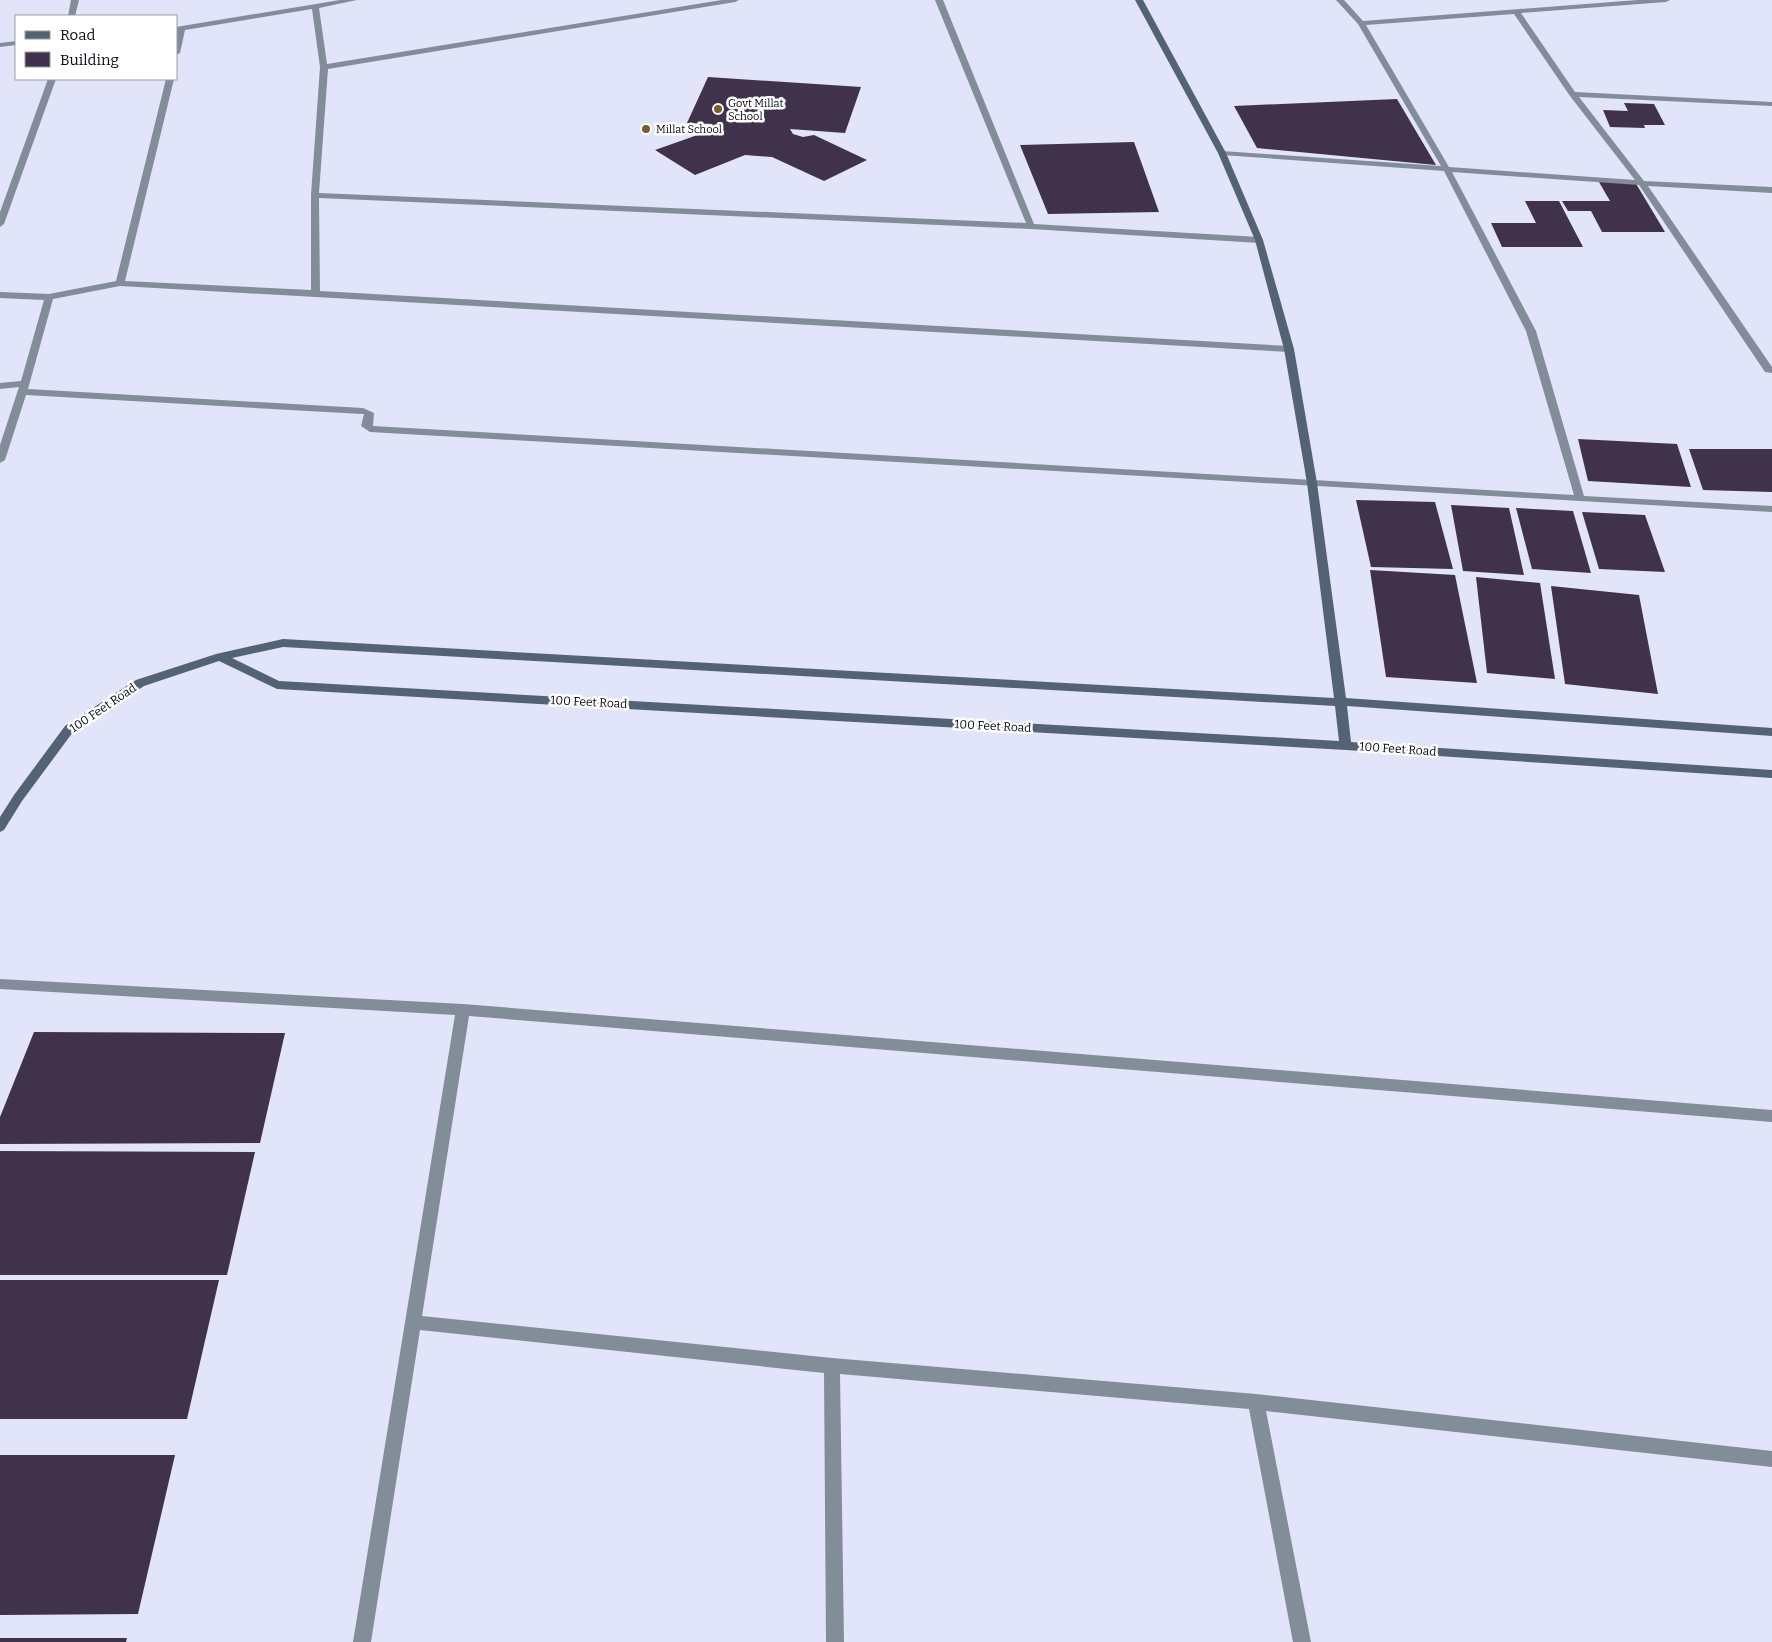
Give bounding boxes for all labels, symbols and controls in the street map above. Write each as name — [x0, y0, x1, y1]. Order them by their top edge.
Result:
legend — [15, 15, 178, 80]
text: Road — [60, 26, 95, 44]
text: Building — [60, 51, 119, 69]
place label: Govt Millat School — [728, 97, 784, 123]
marker: Govt Millat School — [712, 103, 724, 115]
marker: Millat School — [640, 123, 652, 135]
place label: Millat School — [656, 123, 722, 136]
street label: 100 Feet Road — [67, 681, 139, 735]
street label: 100 Feet Road — [550, 693, 628, 711]
street label: 100 Feet Road — [954, 717, 1032, 735]
street label: 100 Feet Road — [1359, 739, 1437, 759]

